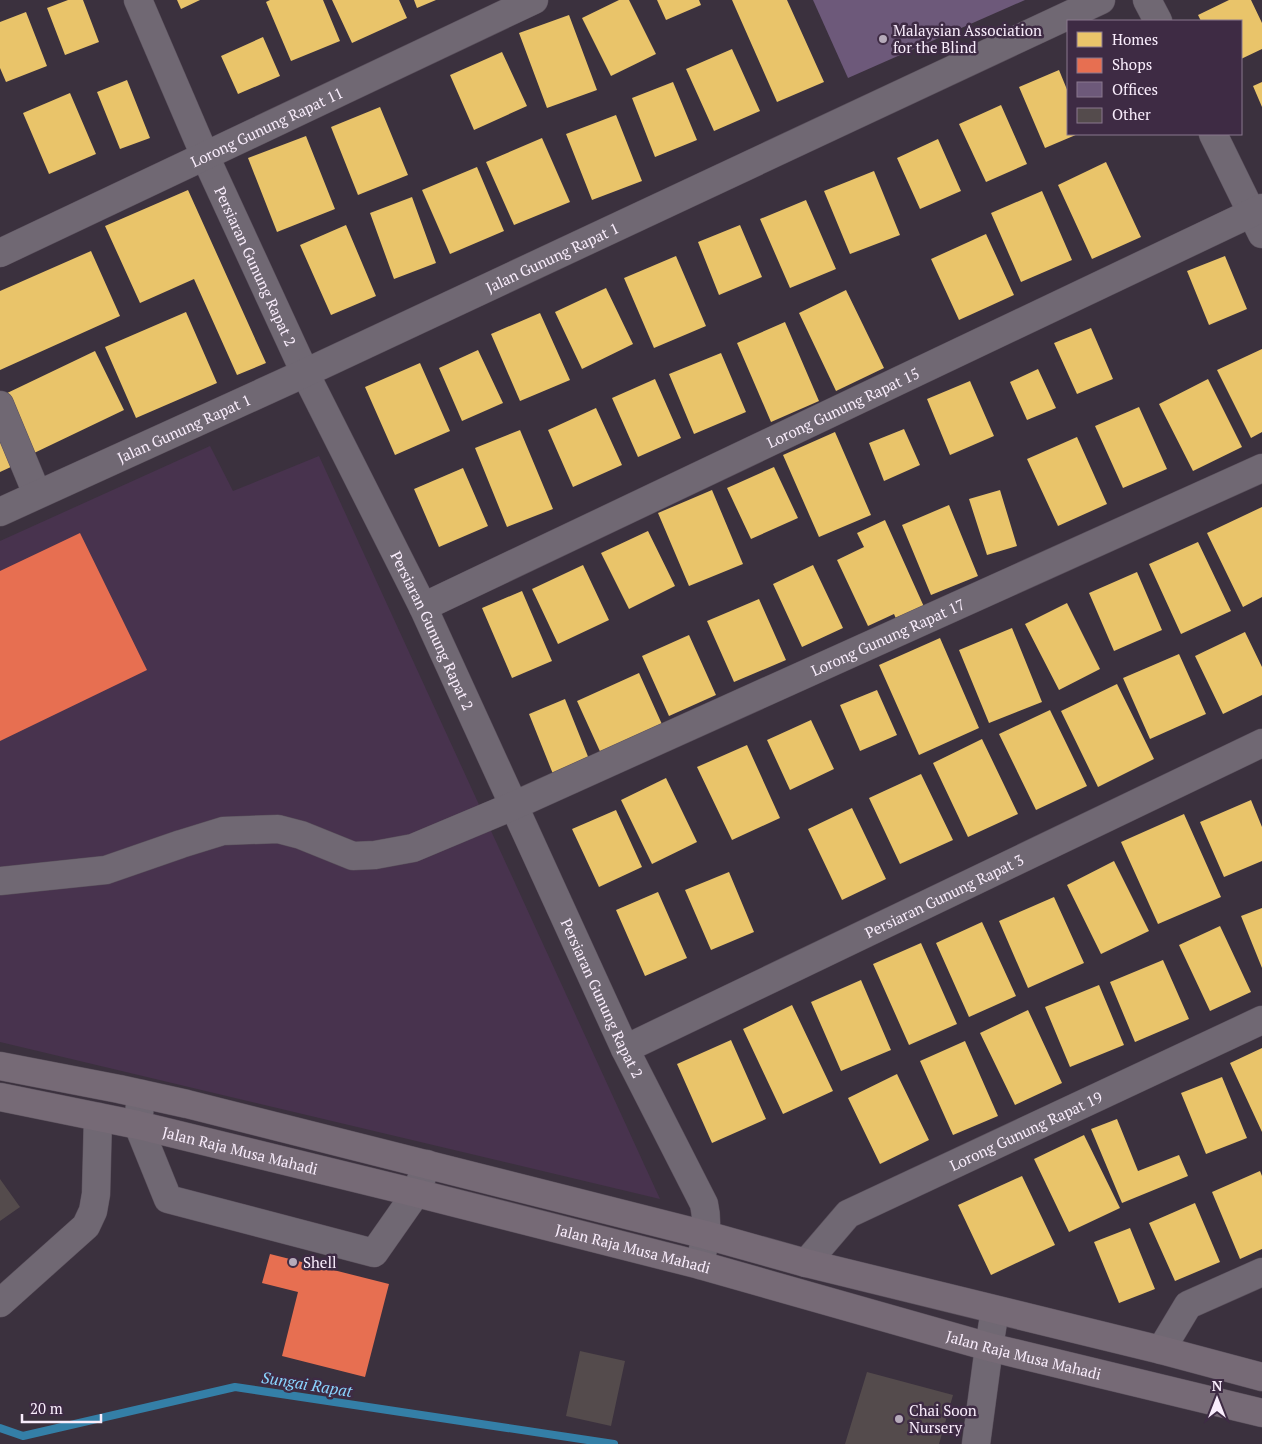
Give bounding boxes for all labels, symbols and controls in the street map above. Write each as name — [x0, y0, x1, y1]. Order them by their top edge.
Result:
place label: Malaysian Association for the Blind — [893, 20, 1042, 57]
legend — [1067, 20, 1242, 135]
text: Homes — [1112, 29, 1158, 49]
marker: Malaysian Association for the Blind — [877, 33, 889, 45]
text: Shops — [1112, 54, 1152, 74]
text: Offices — [1112, 79, 1158, 99]
street label: Lorong Gunung Rapat 11 — [187, 82, 346, 171]
text: Other — [1112, 104, 1151, 124]
street label: Persiaran Gunung Rapat 2 — [210, 183, 301, 349]
street label: Jalan Gunung Rapat 1 — [482, 217, 622, 297]
street label: Lorong Gunung Rapat 15 — [763, 363, 922, 452]
street label: Jalan Gunung Rapat 1 — [114, 389, 254, 467]
street label: Persiaran Gunung Rapat 2 — [386, 547, 479, 713]
street label: Lorong Gunung Rapat 17 — [808, 594, 968, 680]
street label: Persiaran Gunung Rapat 3 — [861, 849, 1027, 942]
street label: Persiaran Gunung Rapat 2 — [557, 915, 648, 1081]
street label: Lorong Gunung Rapat 19 — [946, 1086, 1106, 1175]
street label: Jalan Raja Musa Mahadi — [160, 1121, 320, 1179]
street label: Jalan Raja Musa Mahadi — [553, 1219, 713, 1278]
place label: Shell — [303, 1252, 336, 1272]
marker: Shell — [287, 1256, 299, 1268]
street label: Jalan Raja Musa Mahadi — [944, 1325, 1103, 1384]
water label: Sungai Rapat — [260, 1366, 355, 1402]
north arrow — [1192, 1374, 1242, 1424]
text: N — [1212, 1376, 1223, 1395]
scale bar — [22, 1392, 101, 1424]
text: 20 m — [30, 1398, 63, 1418]
place label: Chai Soon Nursery — [909, 1400, 977, 1437]
marker: Chai Soon Nursery — [893, 1413, 905, 1425]

